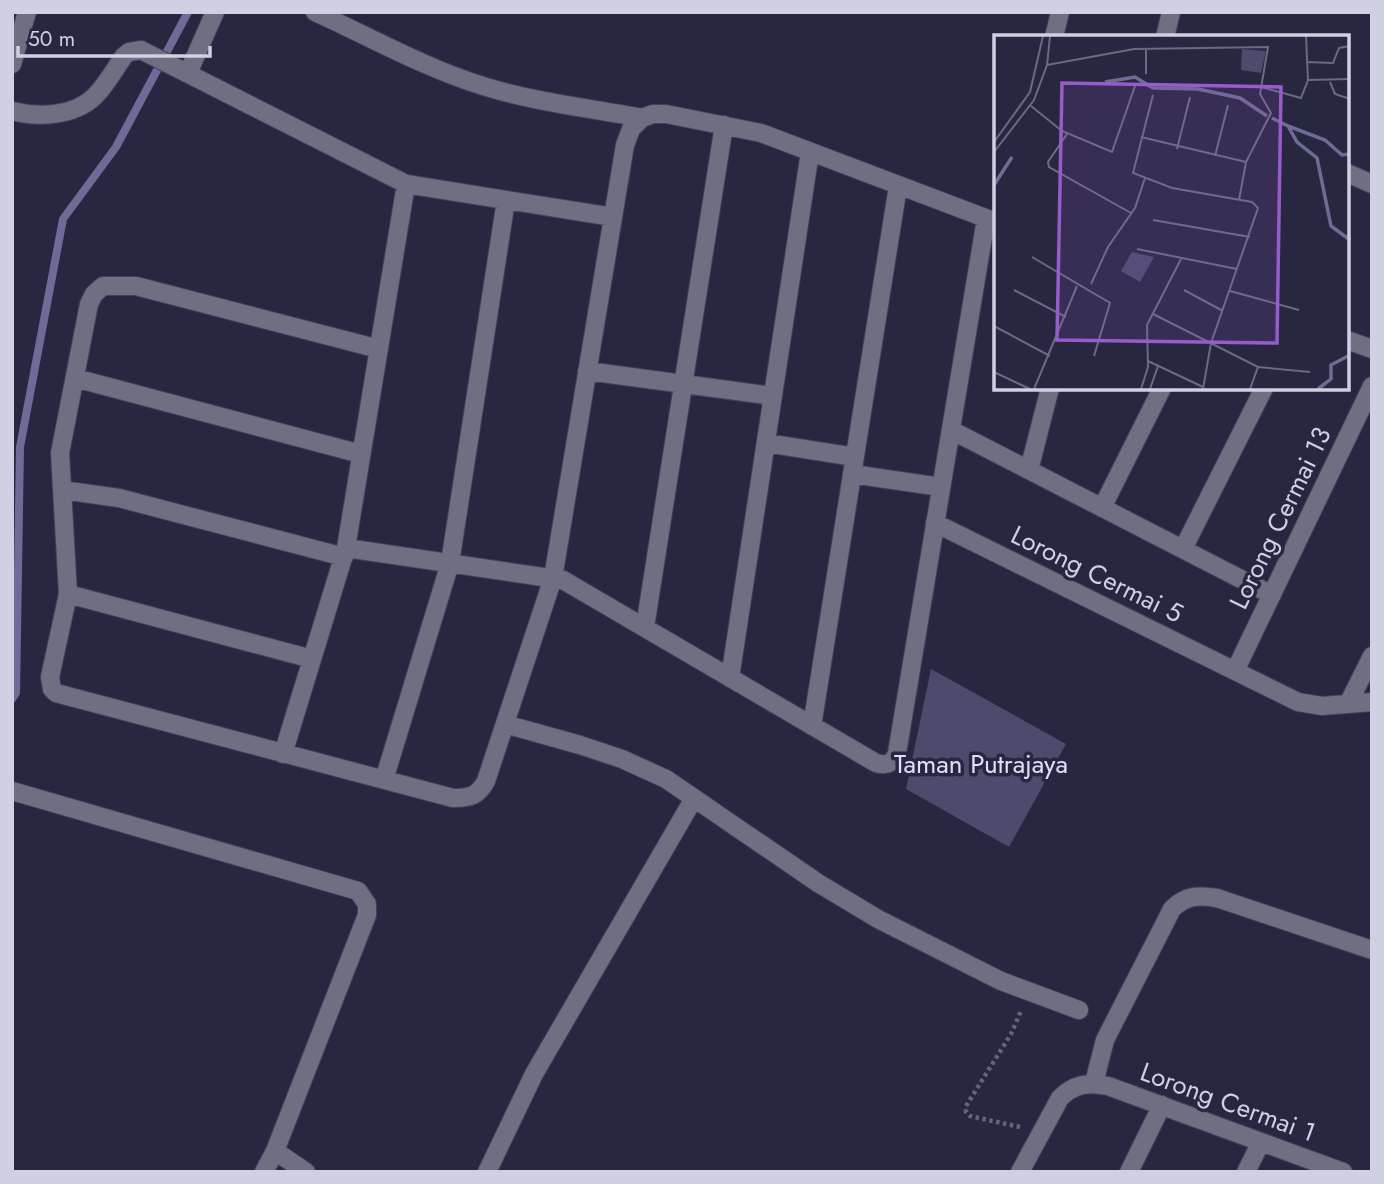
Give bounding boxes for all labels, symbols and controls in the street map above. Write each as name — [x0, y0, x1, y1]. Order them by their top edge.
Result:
scale bar — [18, 14, 210, 58]
text: 50 m — [28, 24, 75, 54]
inset map — [994, 35, 1349, 390]
street label: Lorong Cermai 13 — [1219, 421, 1341, 615]
street label: Lorong Cermai 5 — [1005, 516, 1189, 632]
park label: Taman Putrajaya — [894, 745, 1068, 783]
street label: Lorong Cermai 1 — [1135, 1053, 1321, 1151]

